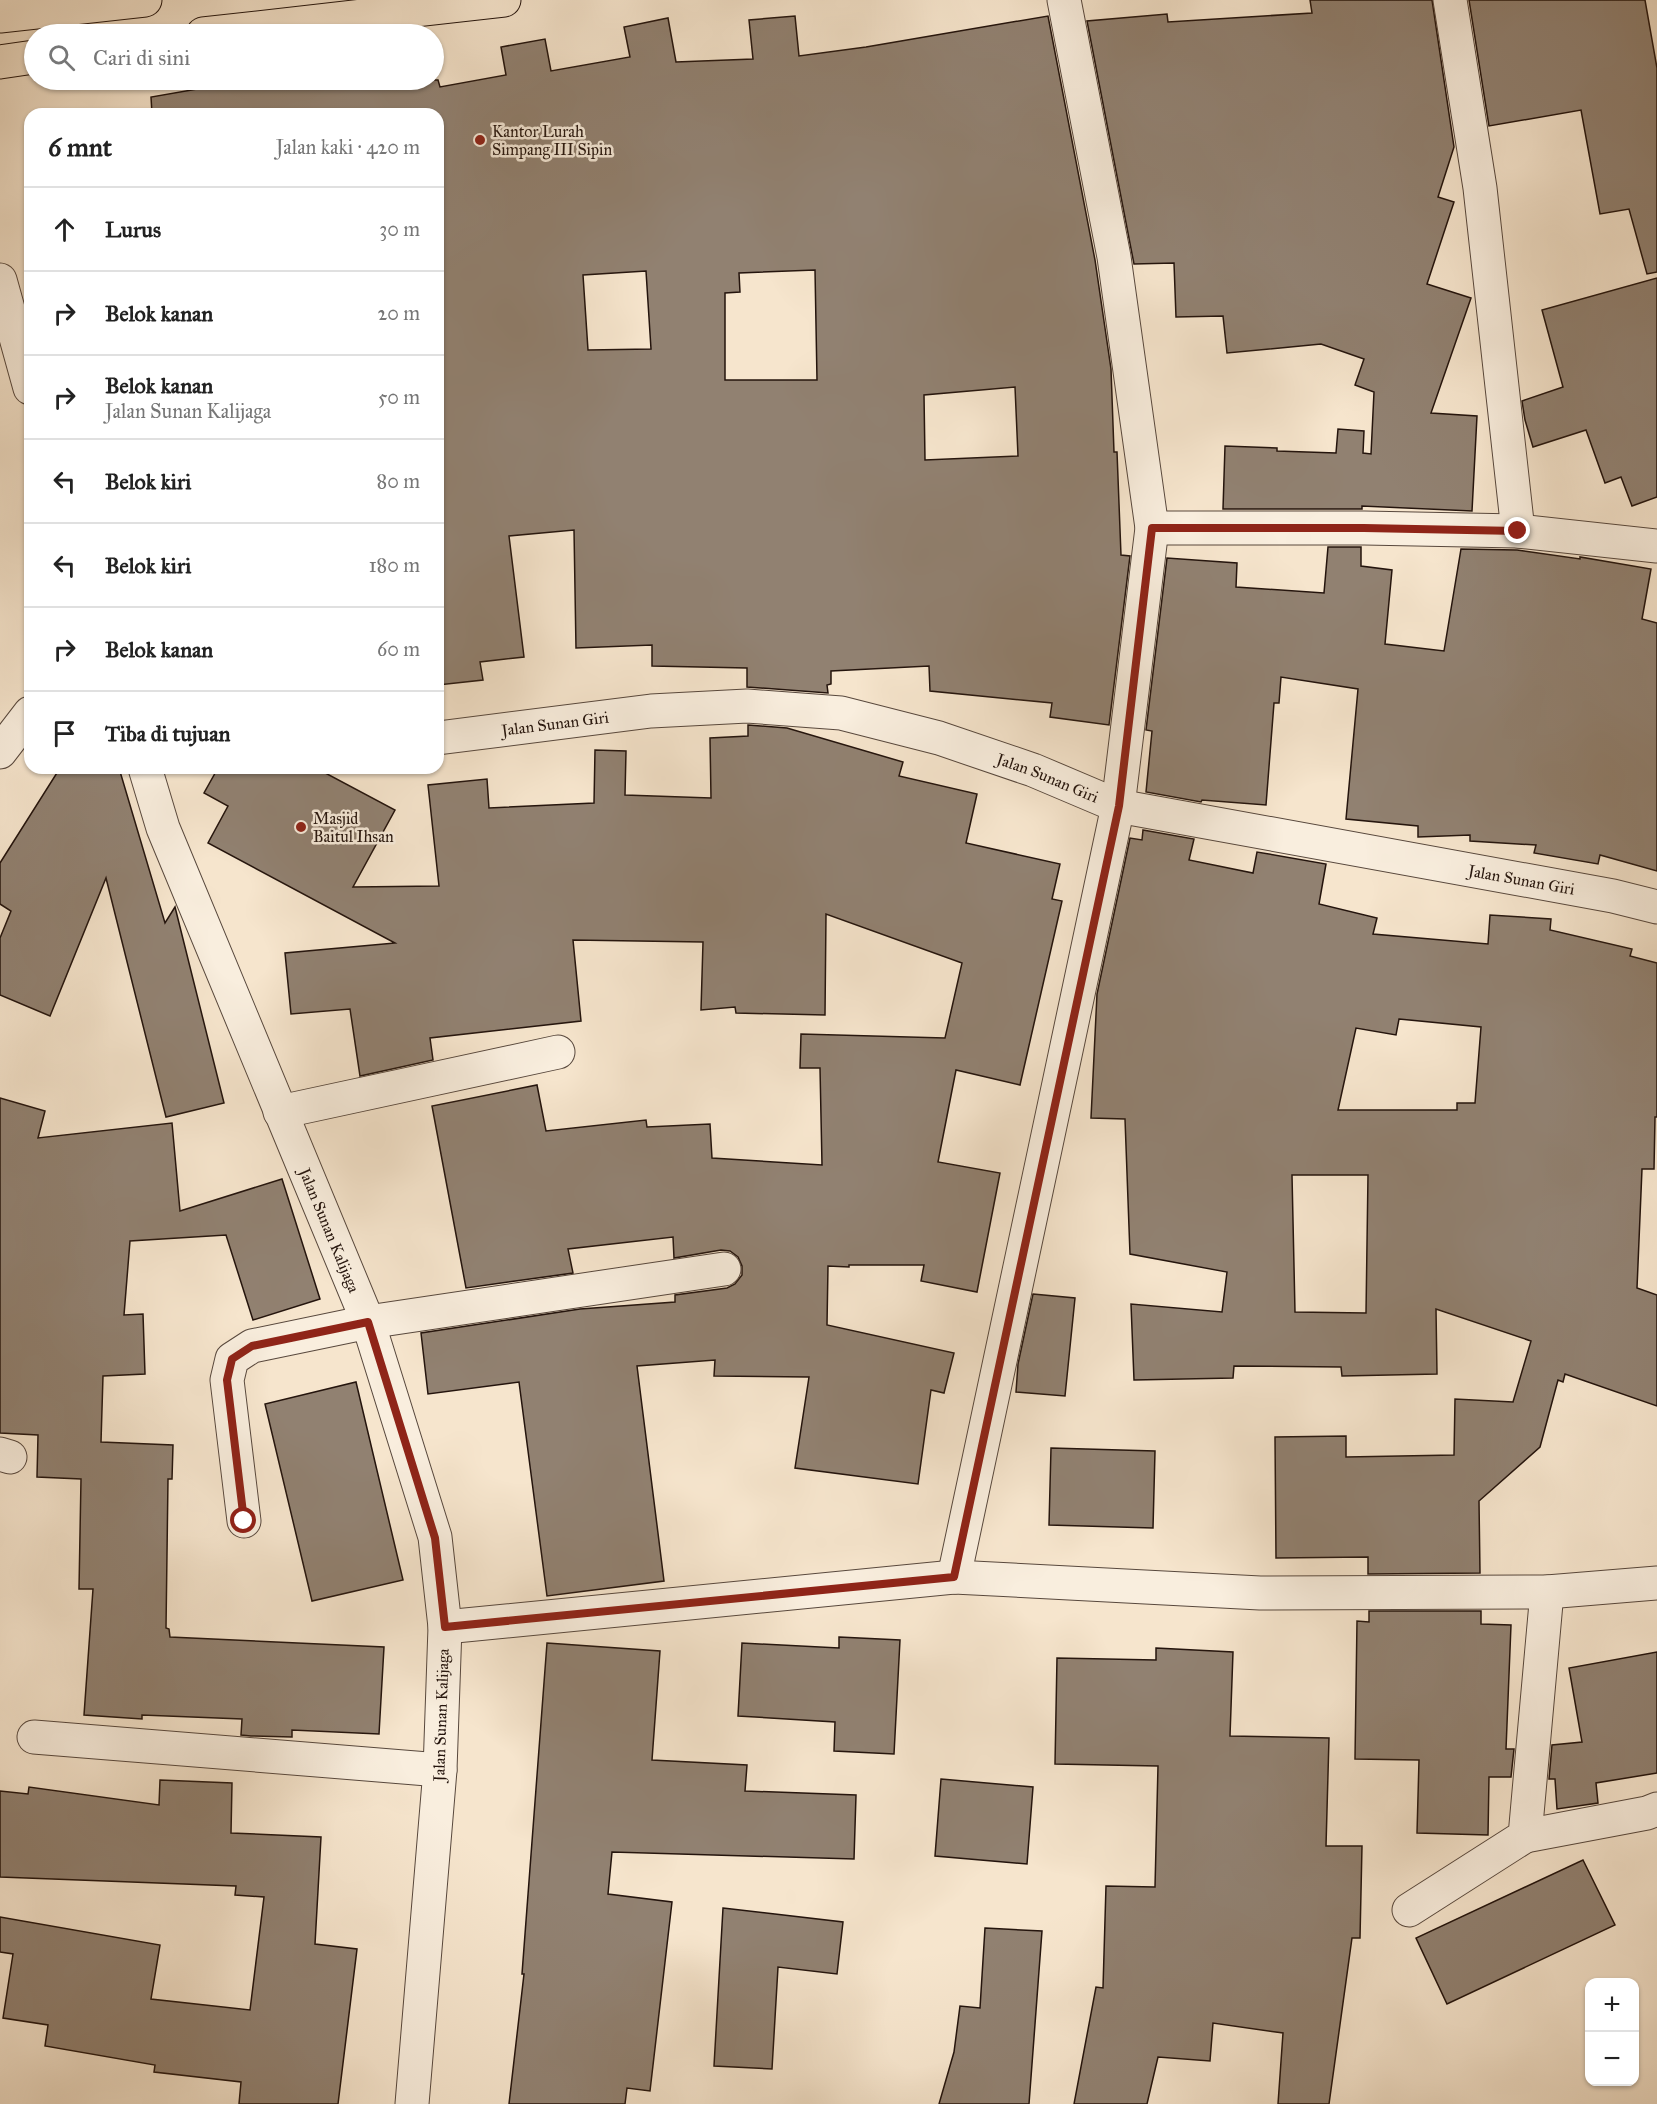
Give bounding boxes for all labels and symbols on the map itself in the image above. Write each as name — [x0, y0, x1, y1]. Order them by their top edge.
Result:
place label: Kantor Lurah Simpang III Sipin — [492, 122, 612, 160]
marker: Kantor Lurah Simpang III Sipin — [473, 133, 487, 147]
route end — [1504, 517, 1530, 543]
street label: Jalan Sunan Giri — [498, 707, 610, 741]
street label: Jalan Sunan Giri — [992, 748, 1102, 806]
place label: Masjid Baitul Ihsan — [313, 809, 394, 846]
marker: Masjid Baitul Ihsan — [294, 820, 308, 834]
street label: Jalan Sunan Giri — [1465, 860, 1577, 898]
street label: Jalan Sunan Kalijaga — [294, 1163, 364, 1295]
route start — [230, 1507, 256, 1533]
street label: Jalan Sunan Kalijaga — [429, 1648, 454, 1784]

